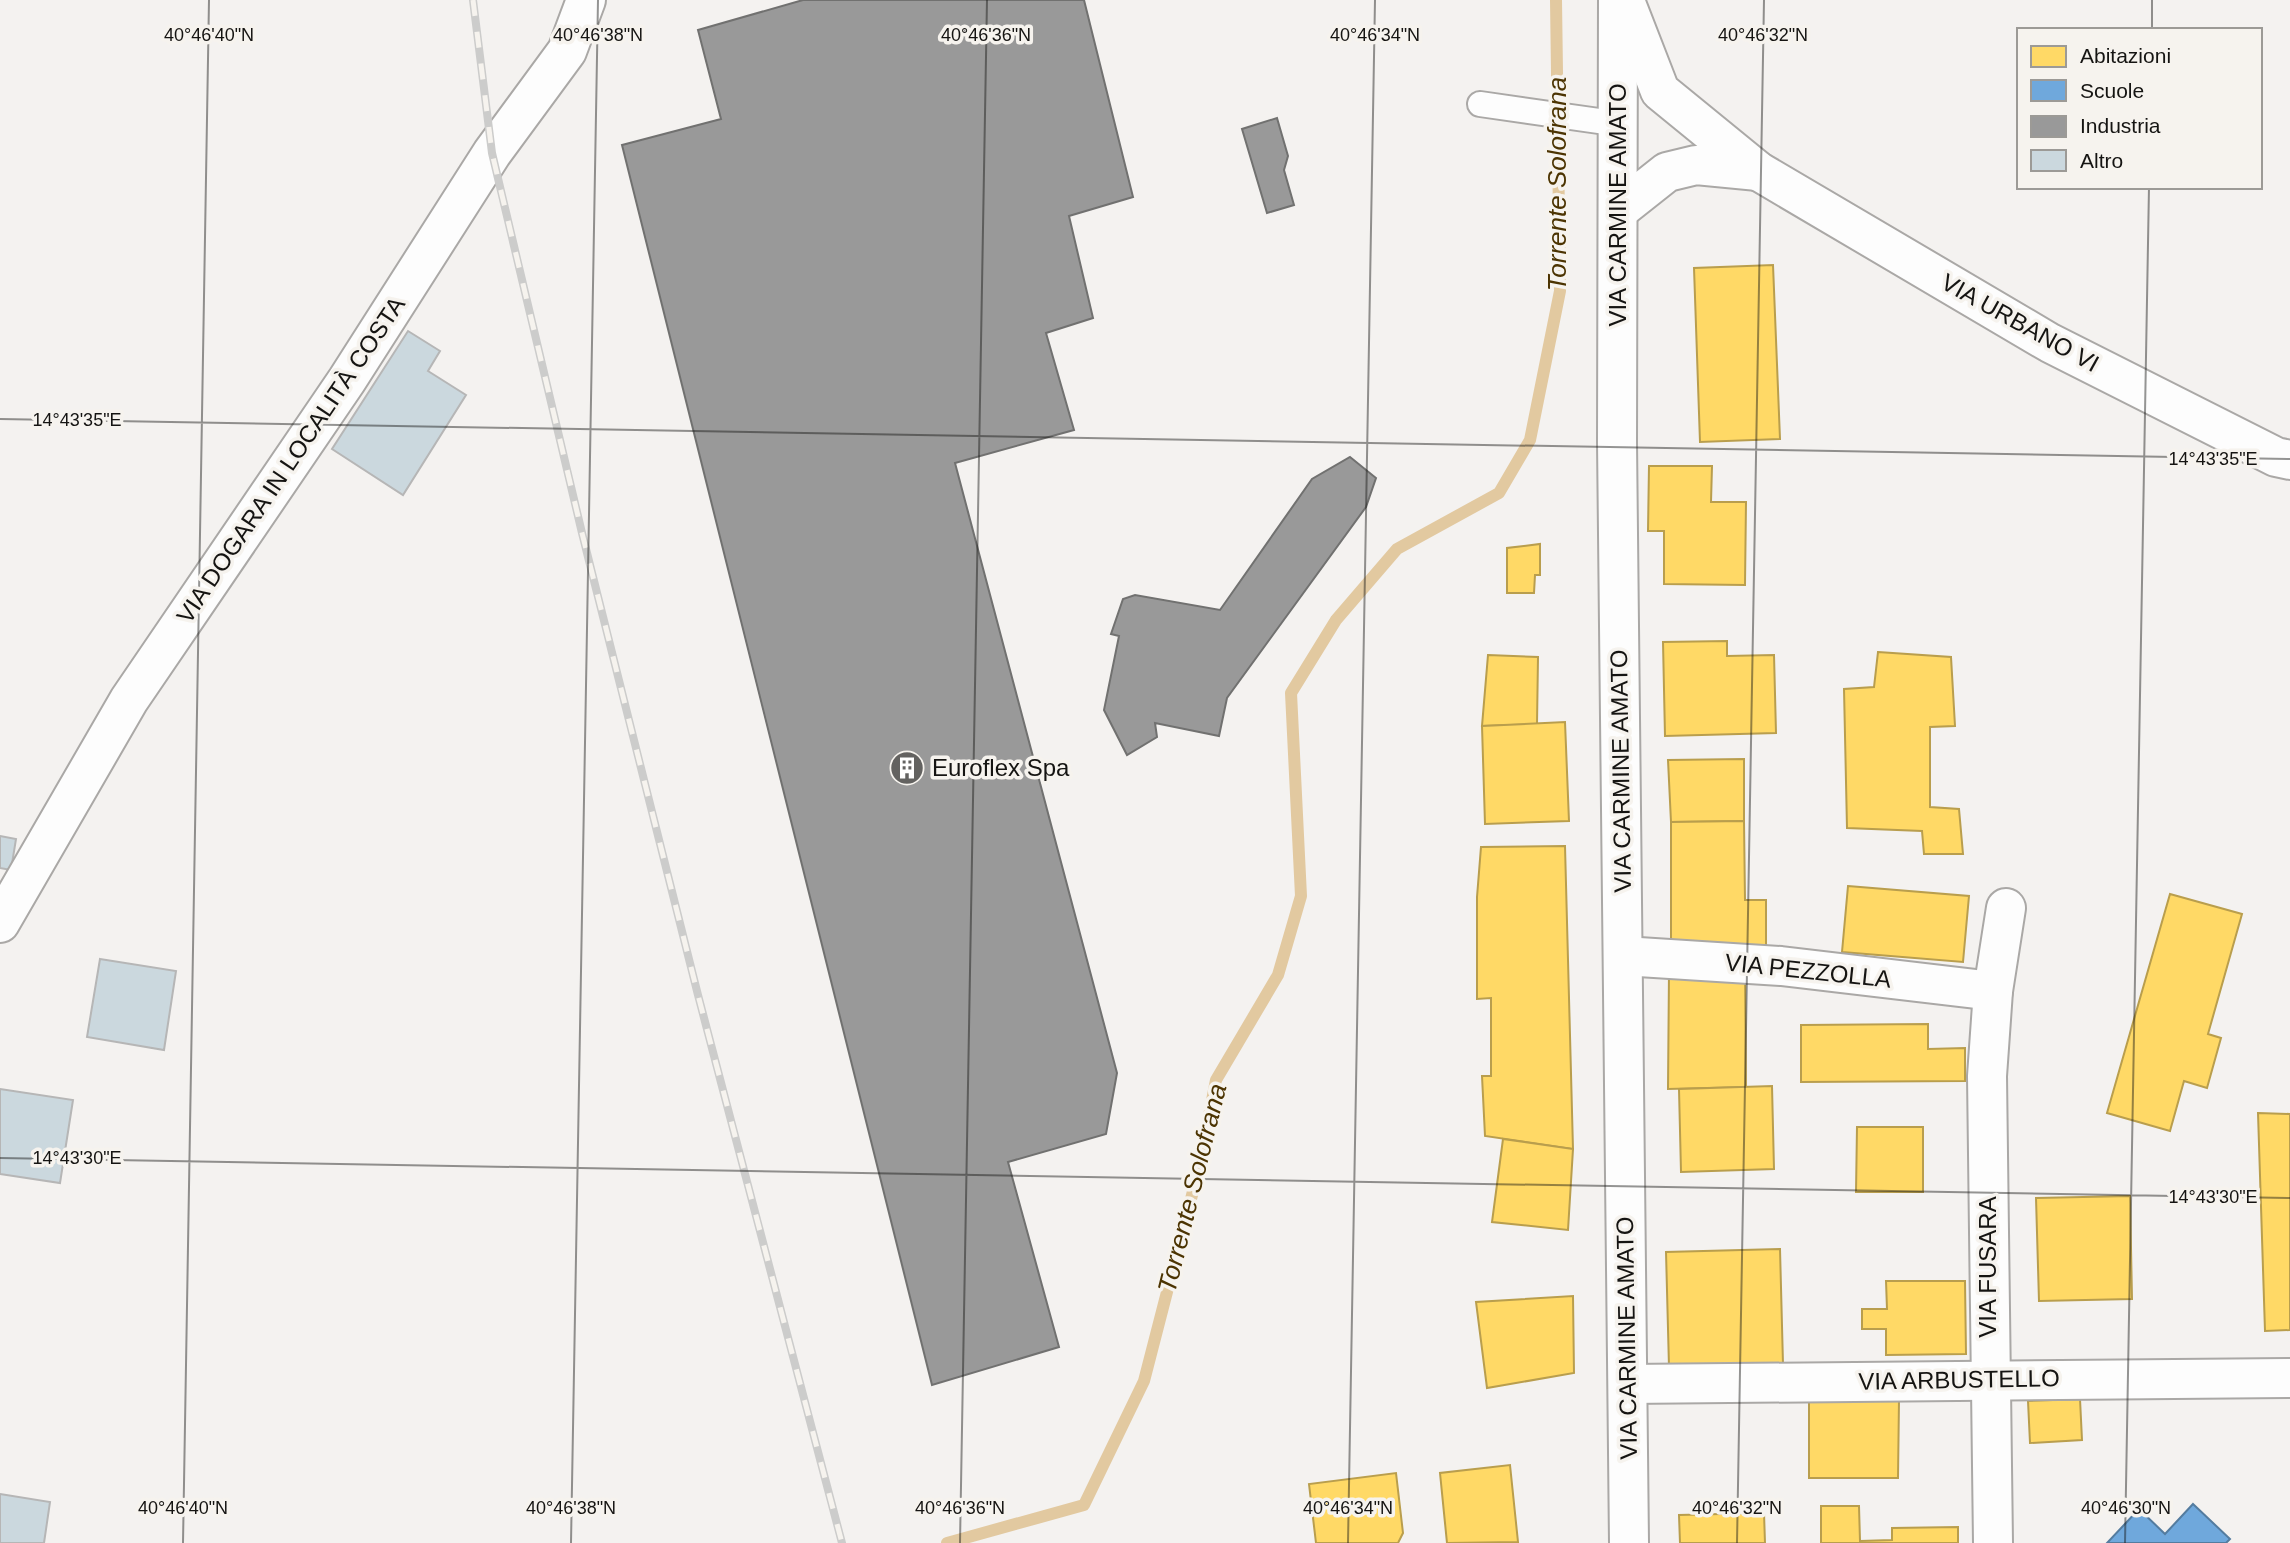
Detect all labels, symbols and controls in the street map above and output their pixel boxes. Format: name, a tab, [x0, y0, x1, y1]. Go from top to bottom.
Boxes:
text: 40°46'40"N	[164, 25, 254, 45]
text: 40°46'38"N	[553, 25, 643, 45]
text: 40°46'36"N	[941, 25, 1031, 45]
text: 40°46'34"N	[1330, 25, 1420, 45]
text: 40°46'32"N	[1718, 25, 1808, 45]
legend	[2017, 28, 2262, 189]
text: Abitazioni	[2080, 44, 2171, 67]
water label: Torrente Solofrana	[1542, 77, 1572, 291]
text: Scuole	[2080, 79, 2144, 102]
street label: VIA CARMINE AMATO	[1604, 83, 1631, 327]
text: Industria	[2080, 114, 2161, 137]
text: Altro	[2080, 149, 2123, 172]
street label: VIA URBANO VI	[1937, 268, 2104, 377]
street label: VIA DOGARA IN LOCALITÀ COSTA	[171, 291, 410, 628]
text: 14°43'35"E	[32, 410, 122, 430]
text: 14°43'35"E	[2168, 449, 2258, 469]
street label: VIA CARMINE AMATO	[1605, 649, 1636, 893]
building icon: Euroflex Spa	[888, 749, 926, 787]
place label: Euroflex Spa	[932, 754, 1070, 781]
street label: VIA PEZZOLLA	[1724, 948, 1892, 993]
water label: Torrente Solofrana	[1152, 1080, 1232, 1296]
text: 14°43'30"E	[32, 1148, 122, 1168]
text: 14°43'30"E	[2168, 1187, 2258, 1207]
street label: VIA FUSARA	[1974, 1196, 2001, 1338]
street label: VIA CARMINE AMATO	[1611, 1216, 1642, 1460]
street label: VIA ARBUSTELLO	[1858, 1364, 2060, 1395]
text: 40°46'40"N	[138, 1498, 228, 1518]
text: 40°46'38"N	[526, 1498, 616, 1518]
text: 40°46'36"N	[915, 1498, 1005, 1518]
text: 40°46'34"N	[1303, 1498, 1393, 1518]
text: 40°46'32"N	[1692, 1498, 1782, 1518]
text: 40°46'30"N	[2081, 1498, 2171, 1518]

